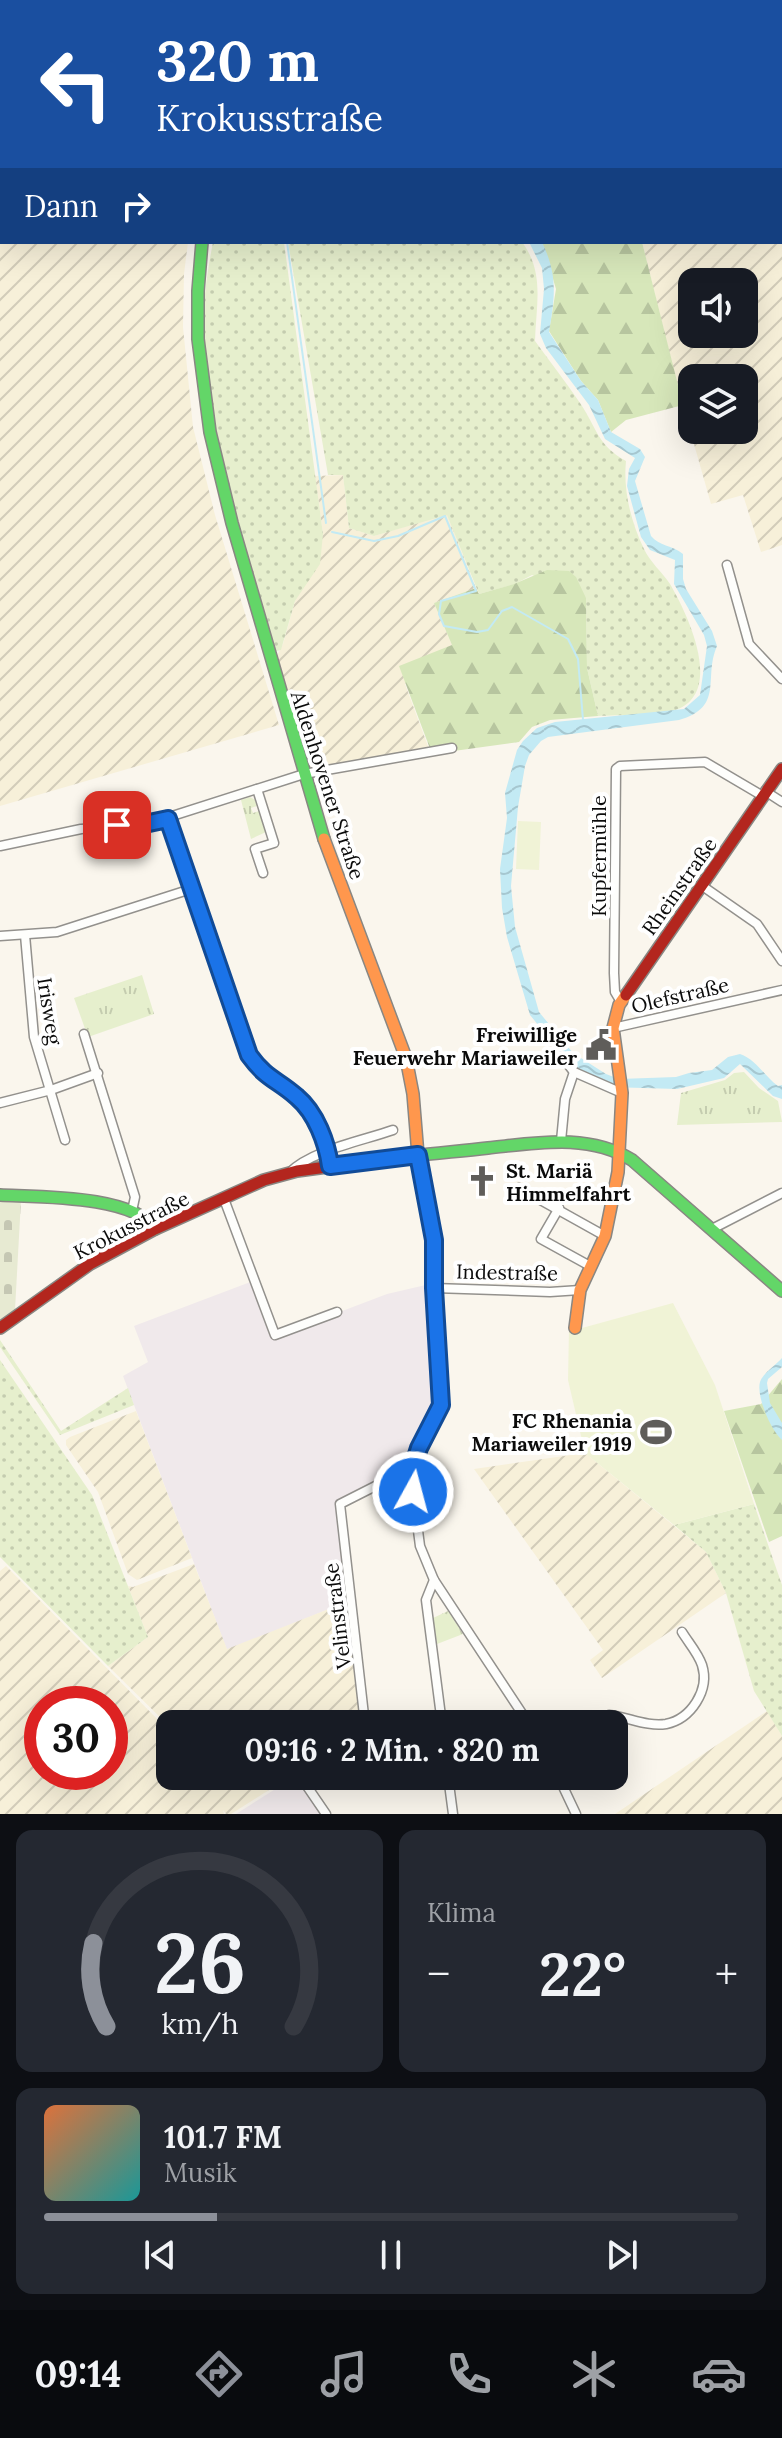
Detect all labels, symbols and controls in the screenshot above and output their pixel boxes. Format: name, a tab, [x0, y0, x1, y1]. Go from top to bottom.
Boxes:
text: 320 m	[156, 25, 319, 96]
icon: left	[24, 32, 128, 136]
text: Krokusstraße	[156, 95, 383, 141]
icon: right	[114, 184, 158, 228]
text: Dann	[24, 187, 98, 225]
map controls	[678, 268, 758, 444]
button: sound	[678, 268, 758, 348]
button: layers	[678, 364, 758, 444]
street label: Aldenhovener Straße	[285, 687, 370, 882]
pin	[83, 791, 151, 859]
street label: Kupfermühle	[586, 795, 611, 917]
icon: arrive	[95, 803, 139, 847]
street label: Rheinstraße	[636, 832, 722, 940]
street label: Olefstraße	[629, 972, 731, 1018]
street label: Irisweg	[32, 976, 68, 1047]
place label: Freiwillige Feuerwehr Mariaweiler	[353, 1022, 577, 1070]
public building icon: Freiwillige Feuerwehr Mariaweiler	[584, 1028, 618, 1062]
place label: St. Mariä Himmelfahrt	[506, 1158, 632, 1206]
church icon: St. Mariä Himmelfahrt	[465, 1164, 499, 1198]
street label: Krokusstraße	[69, 1185, 193, 1265]
street label: Indestraße	[456, 1259, 558, 1285]
place label: FC Rhenania Mariaweiler 1919	[471, 1408, 633, 1456]
sports icon: FC Rhenania Mariaweiler 1919	[639, 1415, 673, 1449]
position arrow	[371, 1450, 455, 1534]
street label: Velinstraße	[318, 1561, 356, 1671]
speed limit sign: 30	[24, 1686, 128, 1790]
text: 09:16 · 2 Min. · 820 m	[245, 1731, 539, 1769]
text: Klima	[427, 1896, 496, 1929]
text: 26	[153, 1909, 246, 2016]
text: 22°	[539, 1936, 626, 2012]
text: −	[427, 1946, 450, 2002]
text: +	[715, 1946, 738, 2002]
text: km/h	[161, 2005, 238, 2042]
text: 101.7 FM	[164, 2118, 282, 2156]
text: Musik	[164, 2156, 237, 2189]
icon: previous	[138, 2233, 182, 2277]
icon: pause	[369, 2233, 413, 2277]
icon: next	[600, 2233, 644, 2277]
icon: directions	[191, 2346, 247, 2402]
icon: music	[316, 2346, 372, 2402]
icon: phone	[441, 2346, 497, 2402]
icon: climate	[566, 2346, 622, 2402]
icon: car	[691, 2346, 747, 2402]
text: 09:14	[35, 2351, 122, 2397]

